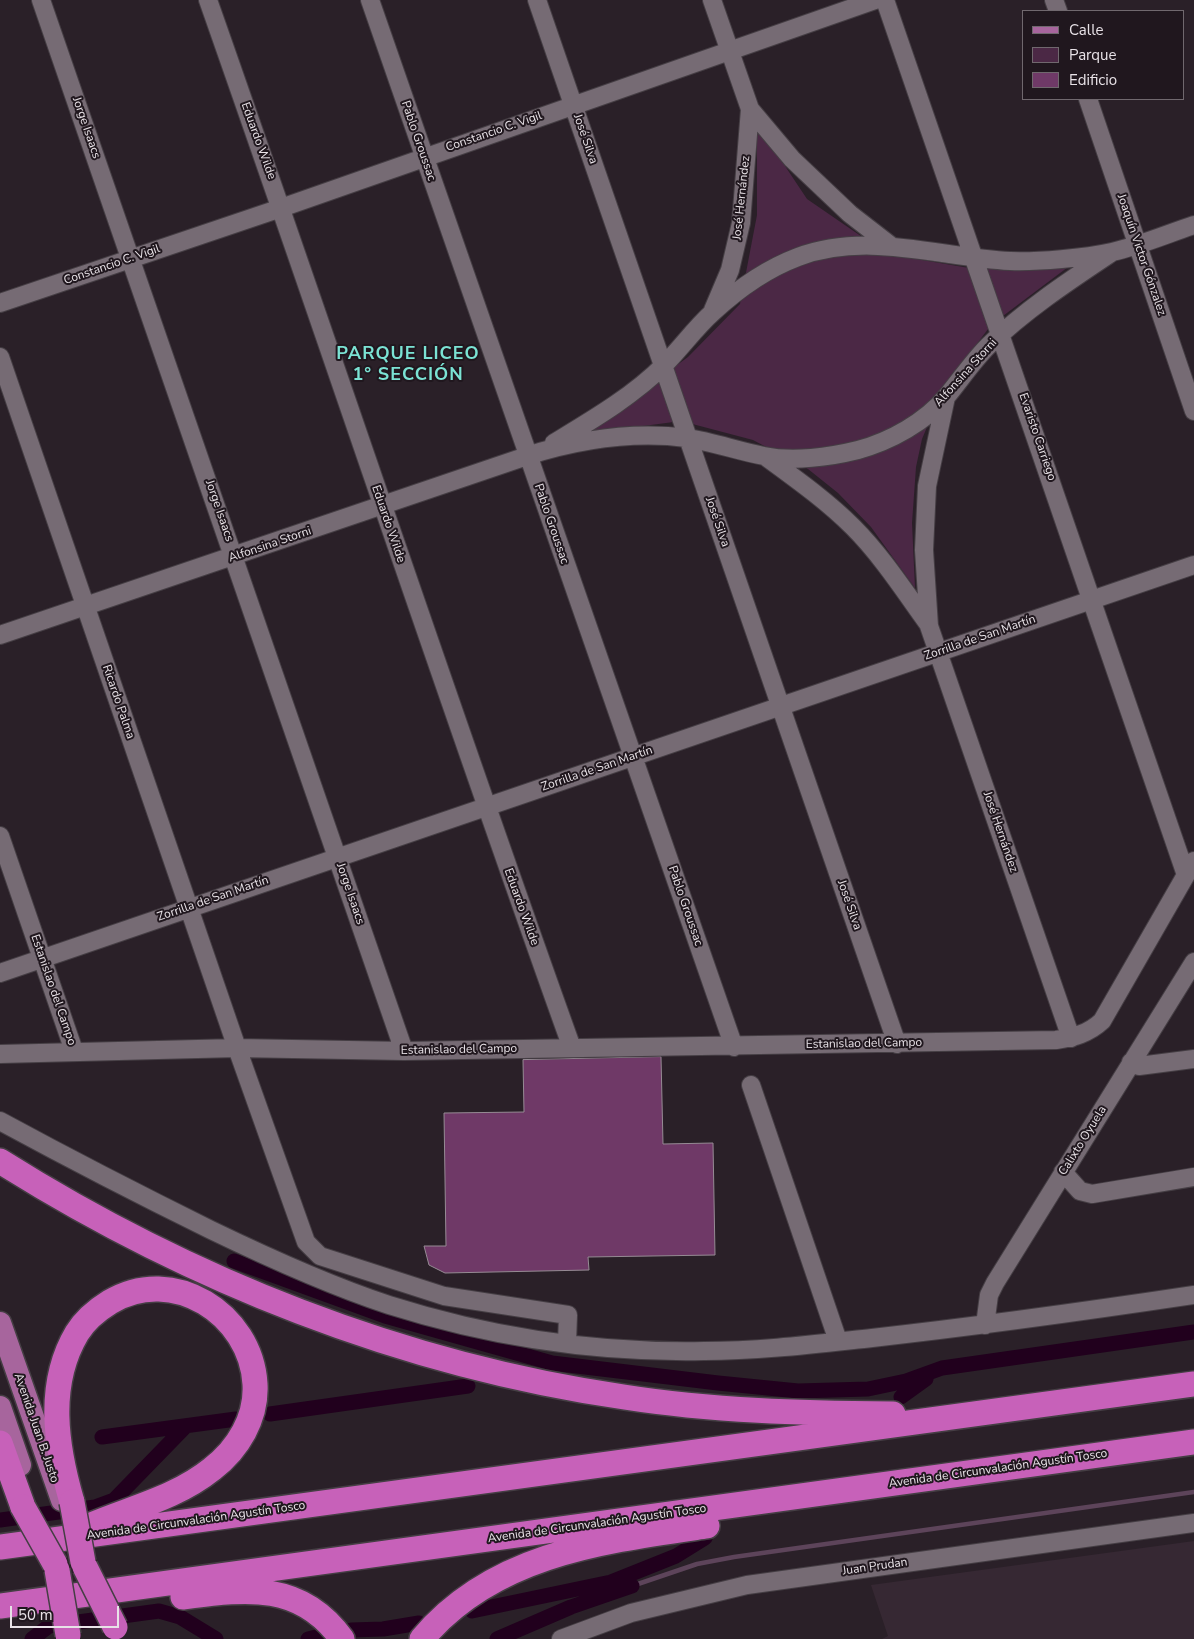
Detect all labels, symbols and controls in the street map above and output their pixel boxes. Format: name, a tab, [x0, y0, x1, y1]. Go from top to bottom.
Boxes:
legend	[1022, 10, 1184, 100]
text: Calle	[1069, 20, 1104, 40]
text: Parque	[1069, 45, 1117, 65]
text: Edificio	[1069, 70, 1117, 90]
street label: Jorge Isaacs	[69, 95, 103, 161]
street label: Pablo Groussac	[398, 99, 438, 183]
street label: Eduardo Wilde	[237, 101, 279, 181]
street label: Constancio C. Vigil	[444, 109, 544, 155]
street label: José Silva	[570, 112, 600, 166]
street label: José Hernández	[730, 155, 754, 241]
street label: Joaquín Victor Gónzalez	[1113, 192, 1169, 318]
street label: Constancio C. Vigil	[62, 242, 162, 288]
street label: Alfonsina Storni	[932, 336, 1000, 410]
district label: PARQUE LICEO 1° SECCIÓN	[335, 344, 481, 386]
street label: Evaristo Carriego	[1015, 391, 1059, 483]
street label: Jorge Isaacs	[202, 478, 236, 544]
street label: Pablo Groussac	[531, 482, 571, 566]
street label: Eduardo Wilde	[368, 483, 408, 565]
street label: José Silva	[702, 495, 732, 549]
street label: Alfonsina Storni	[227, 524, 313, 566]
street label: Zorrilla de San Martín	[923, 612, 1037, 664]
street label: Ricardo Palma	[99, 663, 137, 741]
street label: Zorrilla de San Martín	[540, 743, 654, 795]
street label: José Hernández	[979, 790, 1021, 874]
street label: Jorge Isaacs	[333, 861, 367, 927]
street label: Pablo Groussac	[665, 864, 705, 948]
street label: Eduardo Wilde	[500, 867, 542, 947]
street label: Zorrilla de San Martín	[156, 873, 270, 925]
street label: José Silva	[834, 878, 864, 932]
street label: Estanislao del Campo	[27, 933, 79, 1047]
street label: Estanislao del Campo	[806, 1036, 922, 1052]
street label: Estanislao del Campo	[401, 1042, 517, 1058]
street label: Calixto Oyuela	[1056, 1104, 1110, 1178]
street label: Avenida Juan B. Justo	[11, 1371, 61, 1485]
street label: Avenida de Circunvalación Agustín Tosco	[888, 1447, 1108, 1491]
street label: Avenida de Circunvalación Agustín Tosco	[86, 1499, 306, 1543]
street label: Avenida de Circunvalación Agustín Tosco	[487, 1502, 707, 1546]
street label: Juan Prudan	[842, 1555, 908, 1579]
scale bar	[12, 1596, 121, 1628]
text: 50 m	[18, 1605, 53, 1625]

